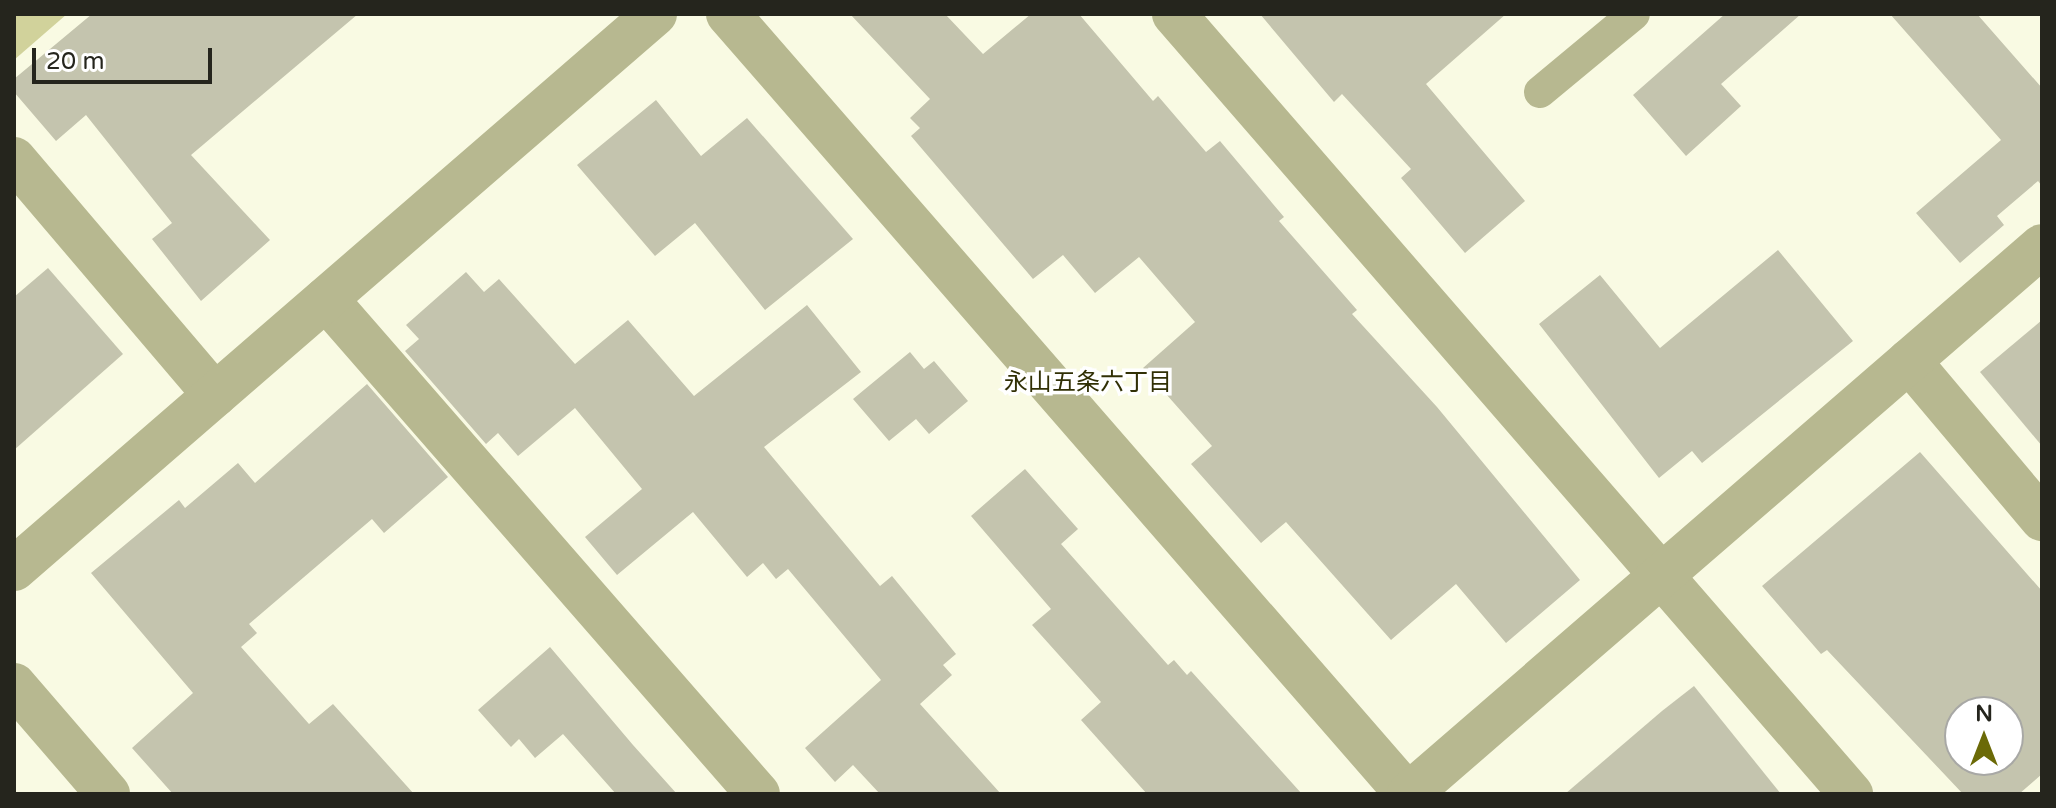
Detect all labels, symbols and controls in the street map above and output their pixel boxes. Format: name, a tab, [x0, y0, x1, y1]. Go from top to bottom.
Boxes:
scale bar	[36, 32, 216, 82]
text: 20 m	[46, 47, 104, 76]
district label: 永山五条六丁目	[1004, 369, 1172, 397]
north arrow	[1944, 696, 2024, 776]
text: N	[1975, 701, 1993, 727]

